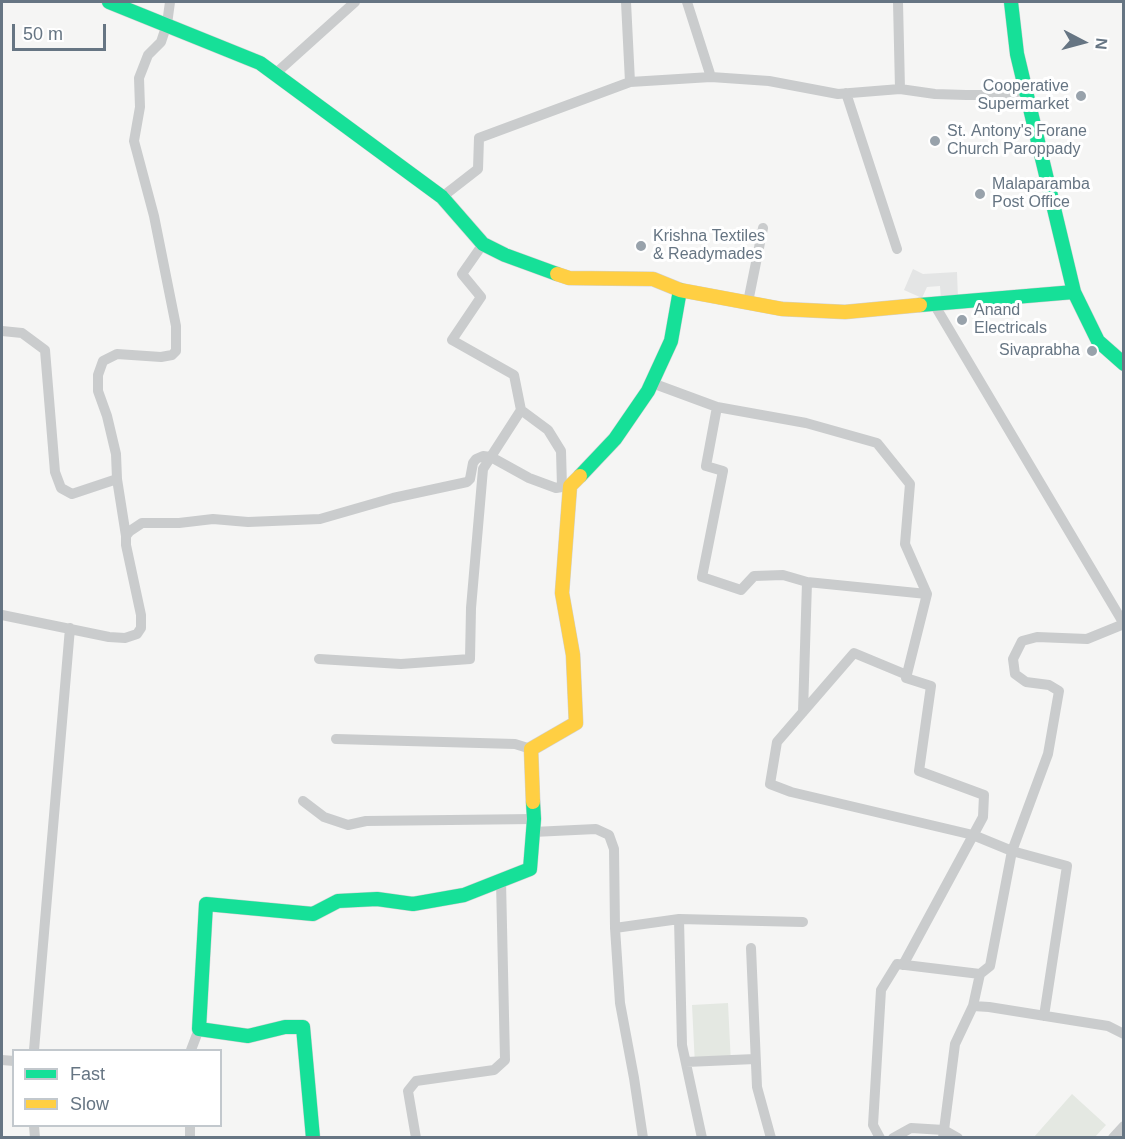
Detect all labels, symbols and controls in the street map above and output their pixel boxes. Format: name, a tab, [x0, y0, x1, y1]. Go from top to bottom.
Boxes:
scale bar	[15, 12, 110, 50]
north arrow	[1053, 12, 1113, 72]
text: 50 m	[23, 24, 63, 44]
text: N	[1092, 37, 1110, 51]
place label: Cooperative Supermarket	[977, 77, 1069, 115]
marker: Cooperative Supermarket	[1074, 89, 1088, 103]
place label: St. Antony's Forane Church Paroppady	[947, 122, 1087, 160]
marker: St. Antony's Forane Church Paroppady	[928, 134, 942, 148]
place label: Malaparamba Post Office	[992, 175, 1090, 213]
marker: Malaparamba Post Office	[973, 187, 987, 201]
place label: Krishna Textiles & Readymades	[653, 227, 765, 265]
marker: Krishna Textiles & Readymades	[634, 239, 648, 253]
place label: Anand Electricals	[974, 301, 1047, 339]
marker: Anand Electricals	[955, 313, 969, 327]
place label: Sivaprabha	[999, 341, 1080, 361]
marker: Sivaprabha	[1085, 344, 1099, 358]
legend	[12, 1049, 222, 1127]
text: Fast	[70, 1064, 105, 1084]
text: Slow	[70, 1094, 109, 1114]

